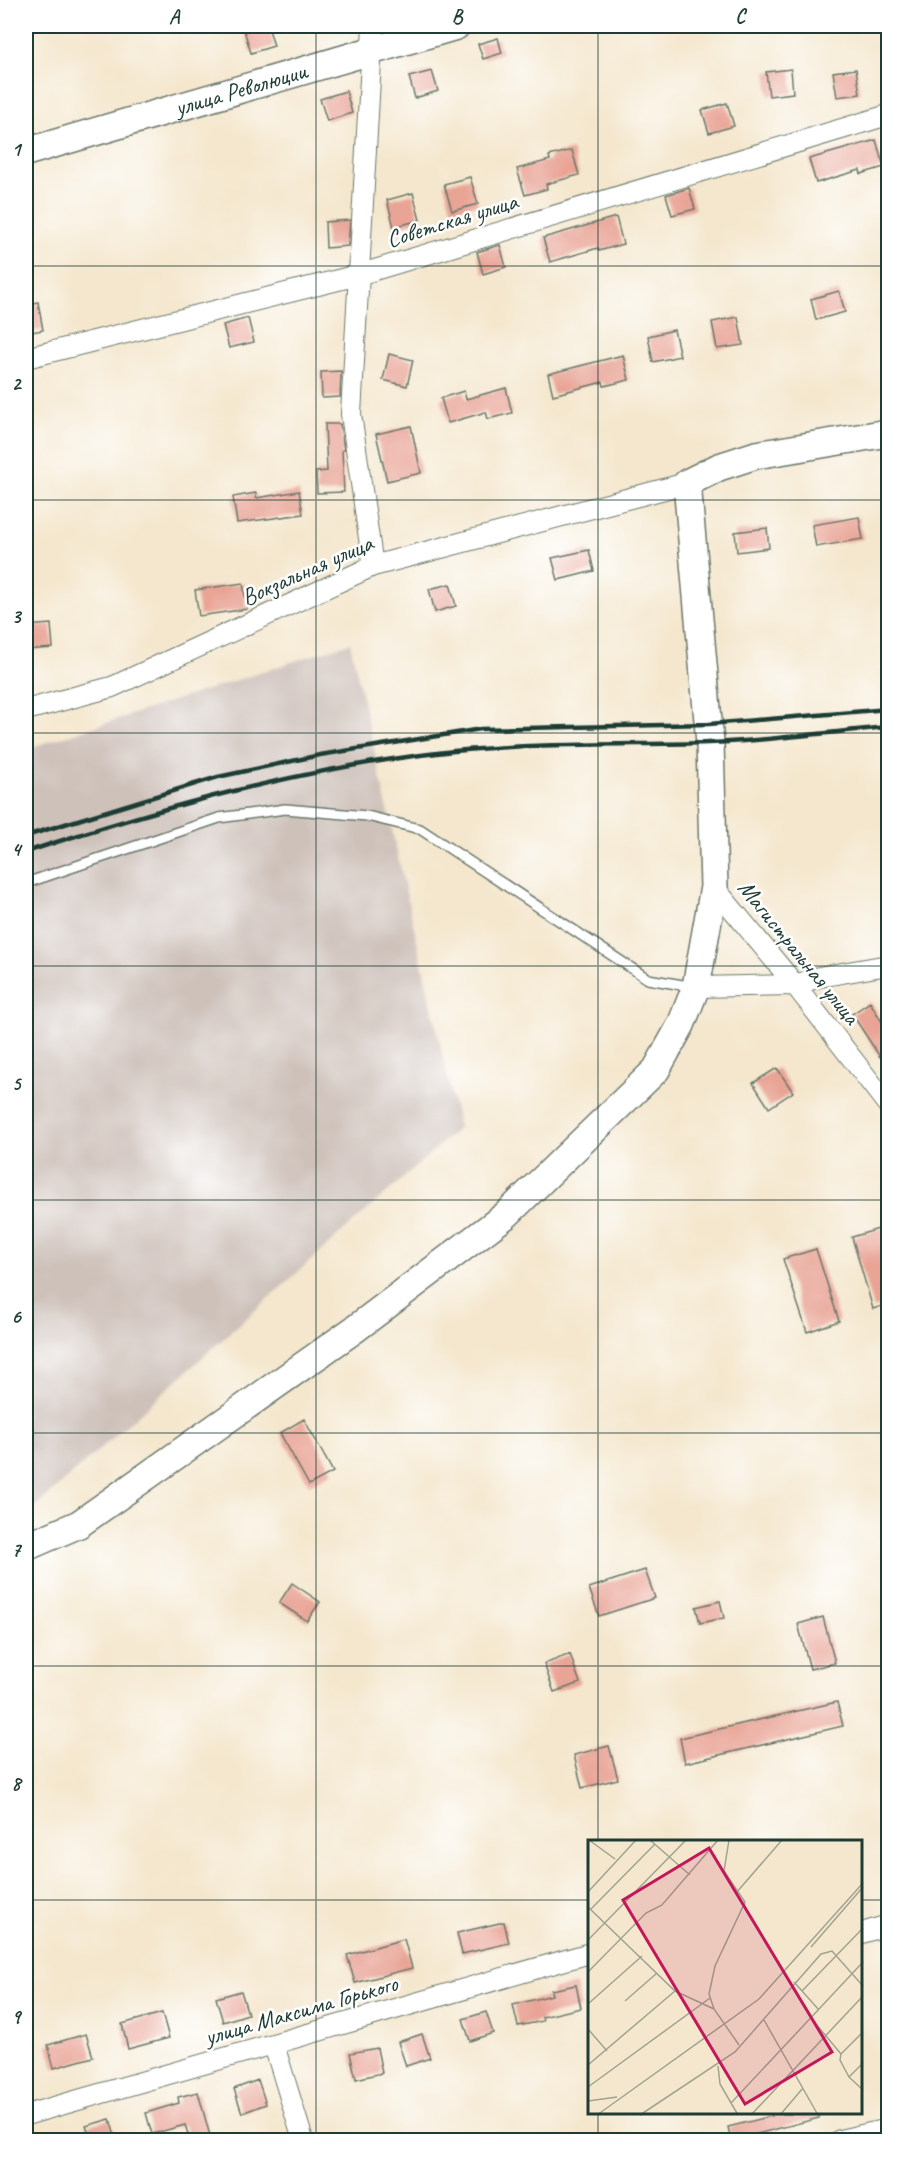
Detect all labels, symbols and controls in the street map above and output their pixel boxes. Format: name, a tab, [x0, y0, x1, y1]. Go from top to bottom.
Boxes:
text: A	[169, 4, 181, 29]
text: B	[452, 4, 464, 29]
text: C	[735, 4, 747, 29]
street label: улица Революции	[169, 55, 312, 123]
text: 1	[12, 137, 23, 162]
street label: Советская улица	[383, 185, 523, 254]
text: 2	[12, 371, 23, 396]
street label: Вокзальная улица	[237, 527, 379, 612]
text: 3	[12, 604, 23, 629]
text: 4	[12, 837, 24, 862]
street label: Магистральная улица	[731, 874, 867, 1031]
text: 5	[12, 1071, 23, 1096]
text: 6	[11, 1304, 22, 1329]
text: 7	[12, 1537, 23, 1562]
text: 8	[12, 1771, 24, 1796]
inset map	[588, 1840, 863, 2115]
street label: улица Максима Горького	[199, 1968, 402, 2052]
text: 9	[12, 2004, 23, 2029]

